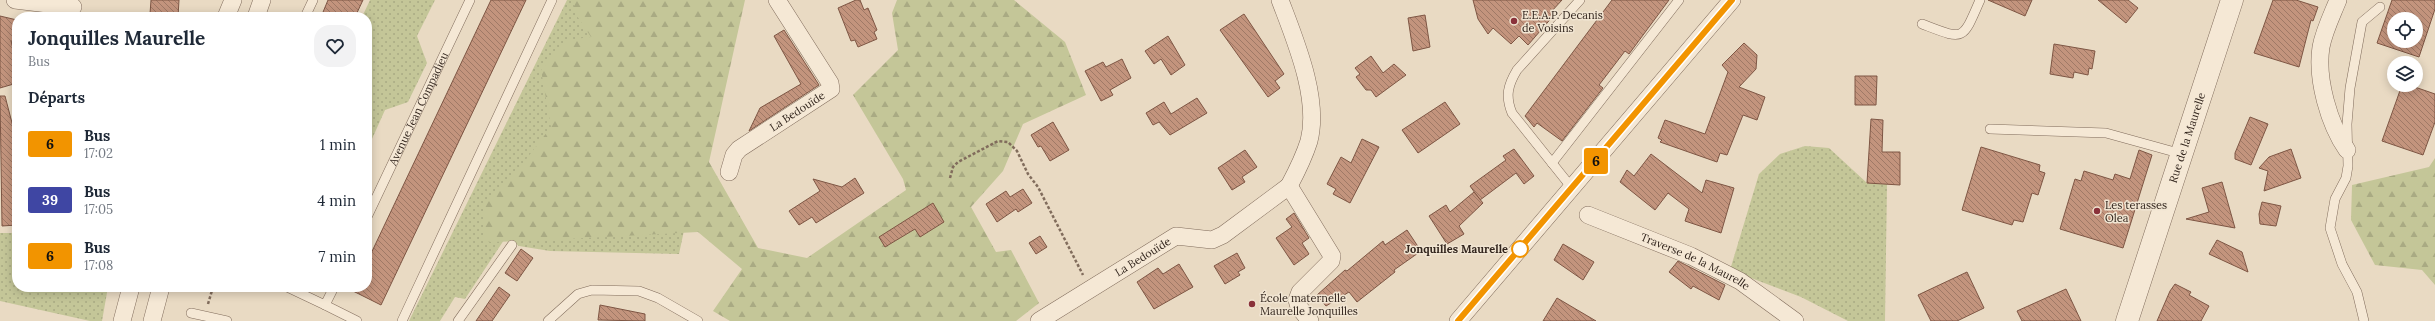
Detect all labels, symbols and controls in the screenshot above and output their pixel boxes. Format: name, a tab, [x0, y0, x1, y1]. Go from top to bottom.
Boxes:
place label: E.E.A.P. Decanis de Voisins	[1522, 8, 1603, 35]
map controls	[2387, 12, 2423, 92]
button: locate	[2387, 12, 2423, 48]
marker: E.E.A.P. Decanis de Voisins	[1509, 16, 1519, 26]
button: heart	[314, 25, 356, 67]
text: Jonquilles Maurelle	[28, 26, 205, 50]
street label: Avenue Jean Compadieu	[385, 49, 452, 168]
text: Bus	[28, 53, 50, 70]
button: layers	[2387, 56, 2423, 92]
text: Départs	[28, 88, 85, 107]
street label: La Bedouïde	[767, 88, 828, 134]
street label: Rue de la Maurelle	[2166, 91, 2208, 185]
text: Bus	[84, 126, 110, 145]
text: 6	[46, 135, 54, 153]
text: 1 min	[320, 135, 356, 154]
text: 17:02	[84, 145, 113, 162]
line badge: 6	[1583, 148, 1609, 174]
text: 6	[1592, 152, 1600, 170]
text: Bus	[84, 182, 110, 201]
text: 39	[42, 191, 58, 209]
text: 4 min	[317, 191, 356, 210]
place label: Les terasses Olea	[2105, 198, 2167, 225]
text: 17:05	[84, 201, 113, 218]
marker: Les terasses Olea	[2092, 206, 2102, 216]
street label: Traverse de la Maurelle	[1639, 230, 1753, 293]
street label: La Bedouïde	[1112, 234, 1173, 279]
text: Bus	[84, 238, 110, 257]
marker: Jonquilles Maurelle	[1511, 240, 1529, 258]
place label: Jonquilles Maurelle	[1405, 242, 1508, 256]
text: 6	[46, 247, 54, 265]
text: 7 min	[318, 247, 356, 266]
text: 17:08	[84, 257, 113, 274]
place label: École maternelle Maurelle Jonquilles	[1260, 291, 1358, 318]
marker: École maternelle Maurelle Jonquilles	[1247, 299, 1257, 309]

